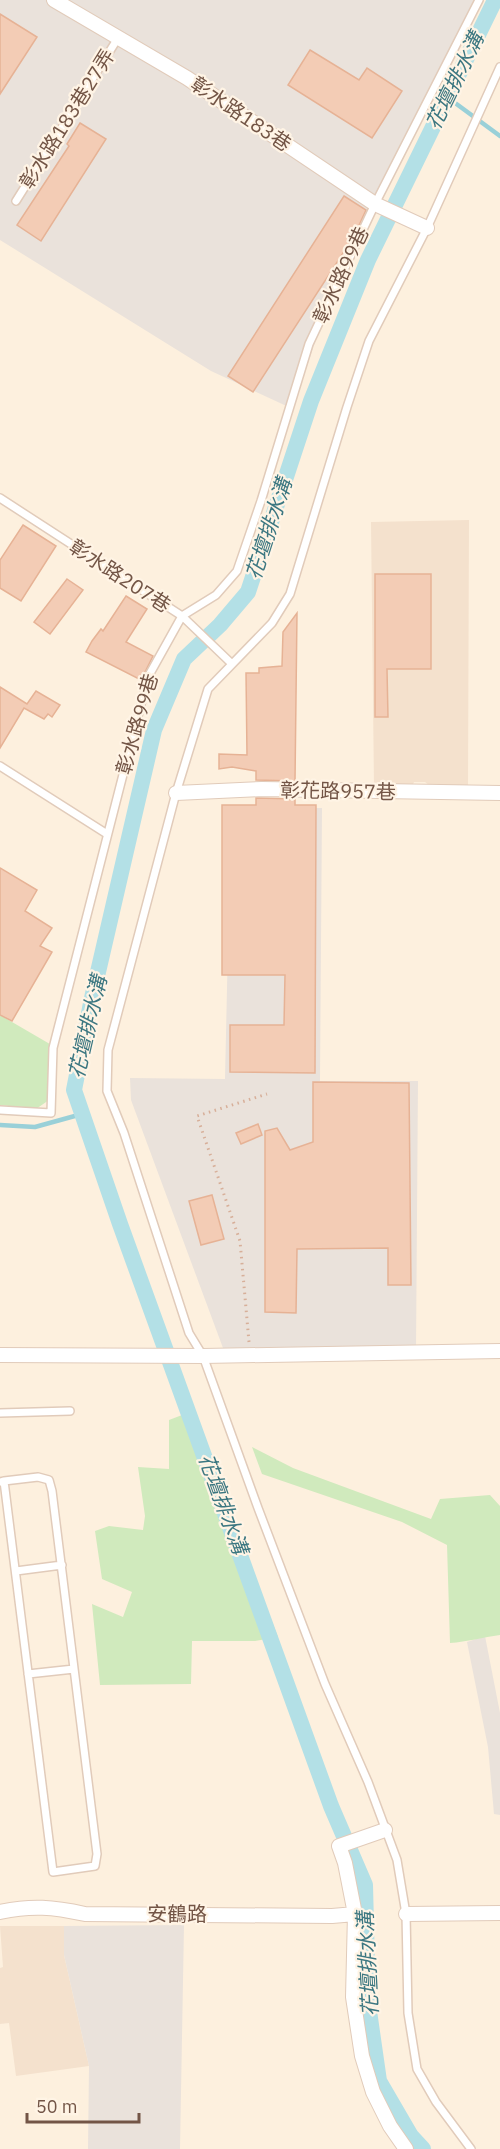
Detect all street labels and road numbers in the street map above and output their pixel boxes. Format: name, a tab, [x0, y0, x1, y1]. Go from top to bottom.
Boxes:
street label: 彰水路183巷27弄	[13, 44, 120, 194]
street label: 彰水路183巷	[186, 70, 297, 157]
street label: 彰水路99巷	[306, 222, 375, 328]
street label: 彰水路207巷	[64, 533, 176, 618]
street label: 彰水路99巷	[109, 670, 164, 778]
street label: 彰花路957巷	[280, 776, 396, 805]
street label: 安鶴路	[147, 1900, 207, 1927]

